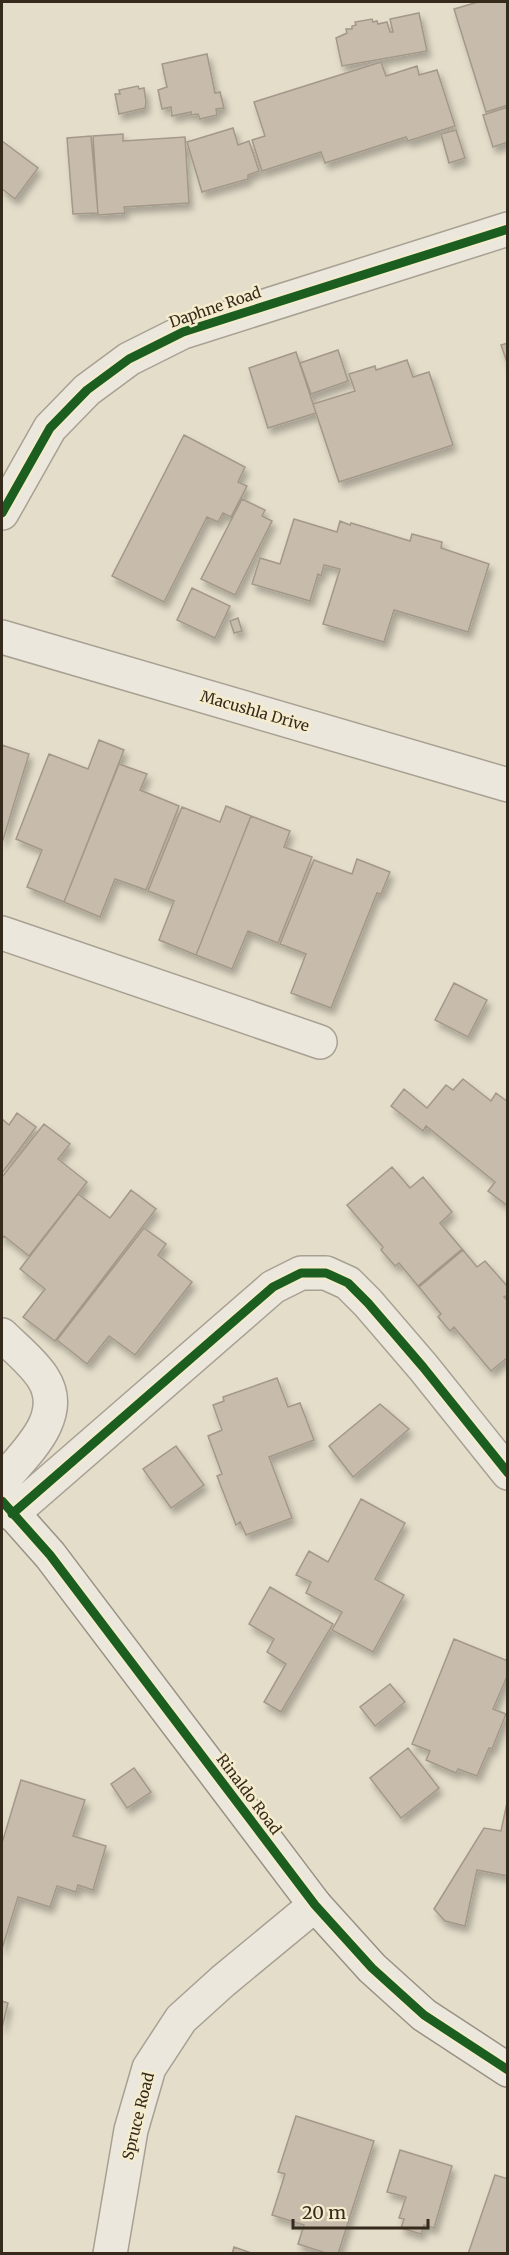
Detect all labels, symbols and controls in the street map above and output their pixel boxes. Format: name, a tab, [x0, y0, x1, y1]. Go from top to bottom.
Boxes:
street label: Daphne Road	[167, 282, 263, 332]
street label: Macushla Drive	[199, 686, 312, 736]
street label: Rinaldo Road	[213, 1750, 285, 1838]
street label: Spruce Road	[118, 2070, 158, 2162]
scale bar	[293, 2192, 428, 2230]
text: 20 m	[302, 2201, 346, 2224]

